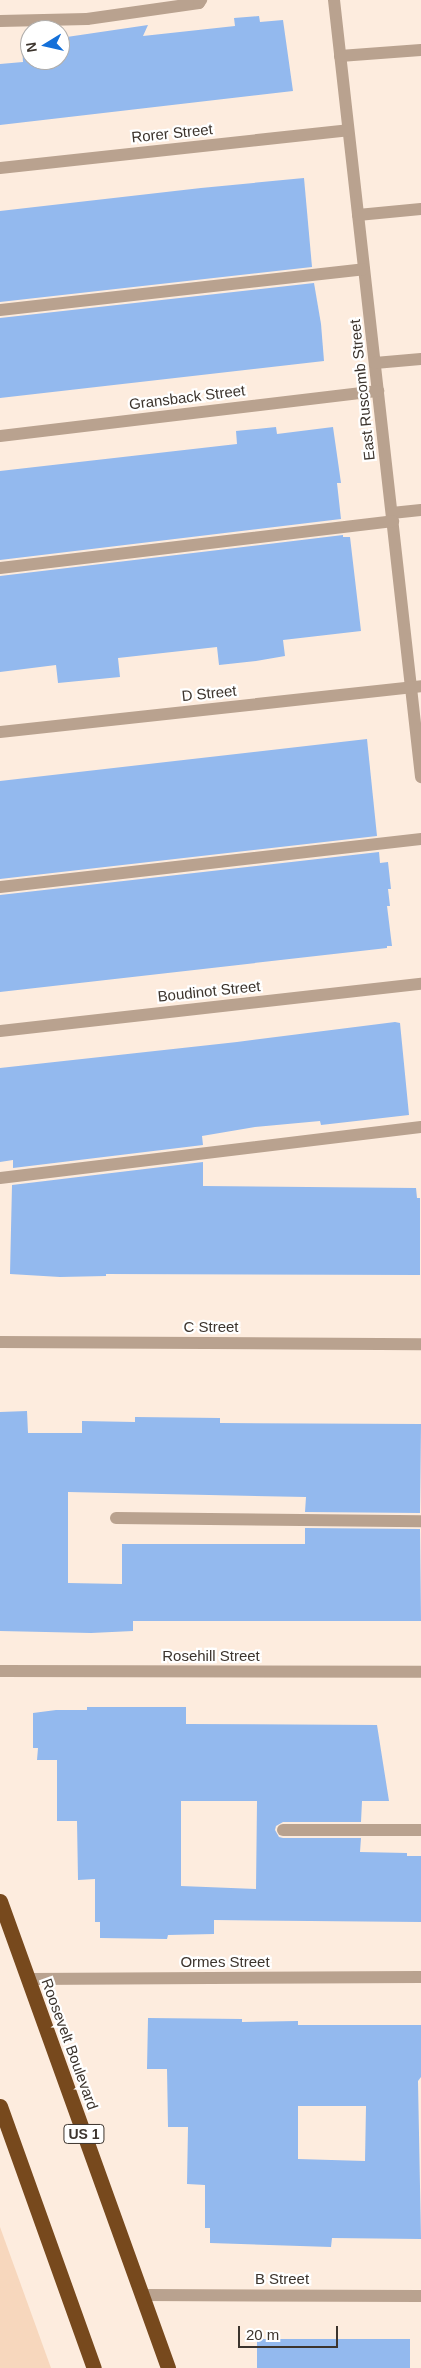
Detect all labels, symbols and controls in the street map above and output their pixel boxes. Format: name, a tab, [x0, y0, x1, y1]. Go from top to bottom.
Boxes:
north arrow	[20, 20, 70, 70]
text: N	[22, 41, 40, 53]
street label: Rorer Street	[130, 120, 214, 146]
street label: East Ruscomb Street	[346, 319, 378, 461]
street label: Gransback Street	[128, 381, 246, 413]
street label: D Street	[181, 681, 237, 705]
street label: Boudinot Street	[157, 977, 261, 1005]
street label: C Street	[183, 1318, 239, 1336]
street label: Rosehill Street	[162, 1647, 260, 1665]
street label: Ormes Street	[180, 1953, 270, 1971]
street label: Roosevelt Boulevard	[38, 1976, 102, 2112]
road number: US 1	[63, 2122, 105, 2146]
street label: B Street	[255, 2270, 309, 2288]
scale bar	[241, 2316, 341, 2348]
text: 20 m	[246, 2326, 279, 2343]

